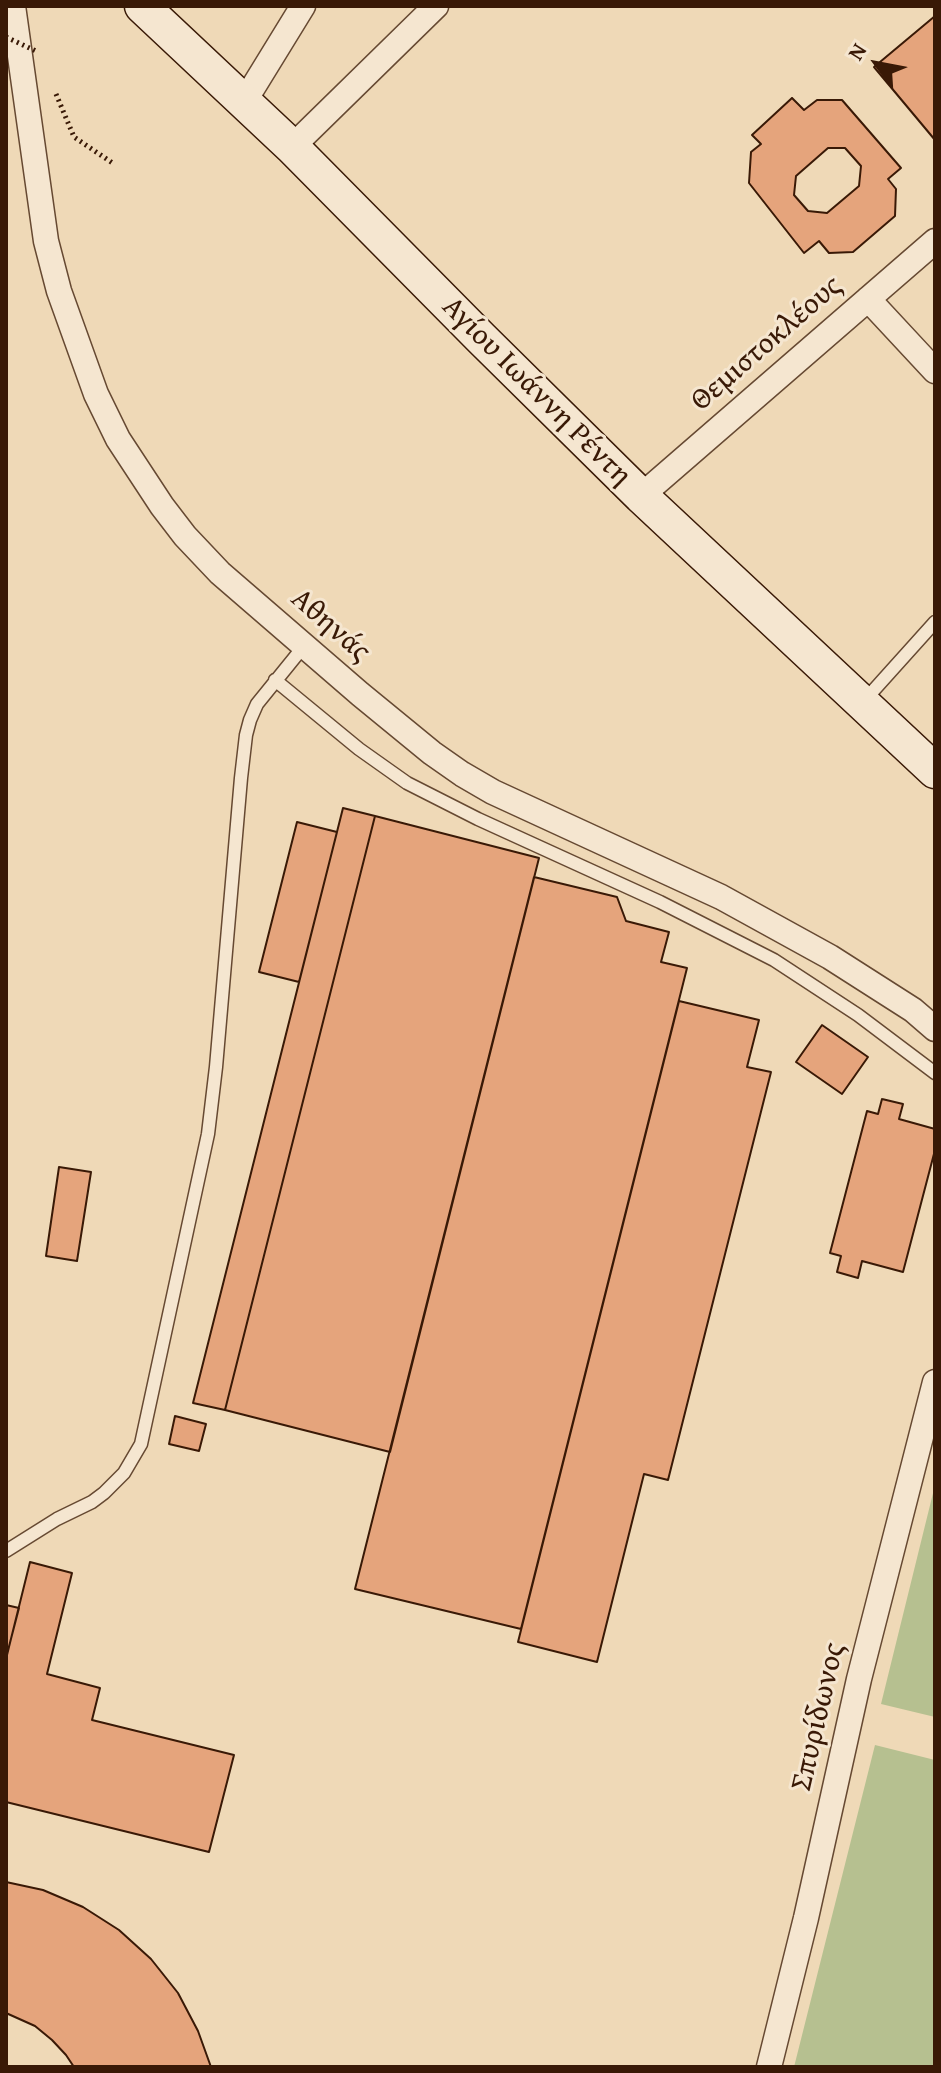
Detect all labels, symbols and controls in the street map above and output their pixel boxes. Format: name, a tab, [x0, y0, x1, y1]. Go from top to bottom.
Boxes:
north arrow	[837, 24, 917, 104]
text: N	[839, 37, 874, 66]
street label: Θεμιστοκλέους	[684, 269, 850, 419]
street label: Αγίου Ιωάννη Ρέντη	[434, 290, 638, 494]
street label: Αθηνάς	[283, 582, 377, 670]
street label: Σπυρίδωνος	[784, 1639, 854, 1795]

